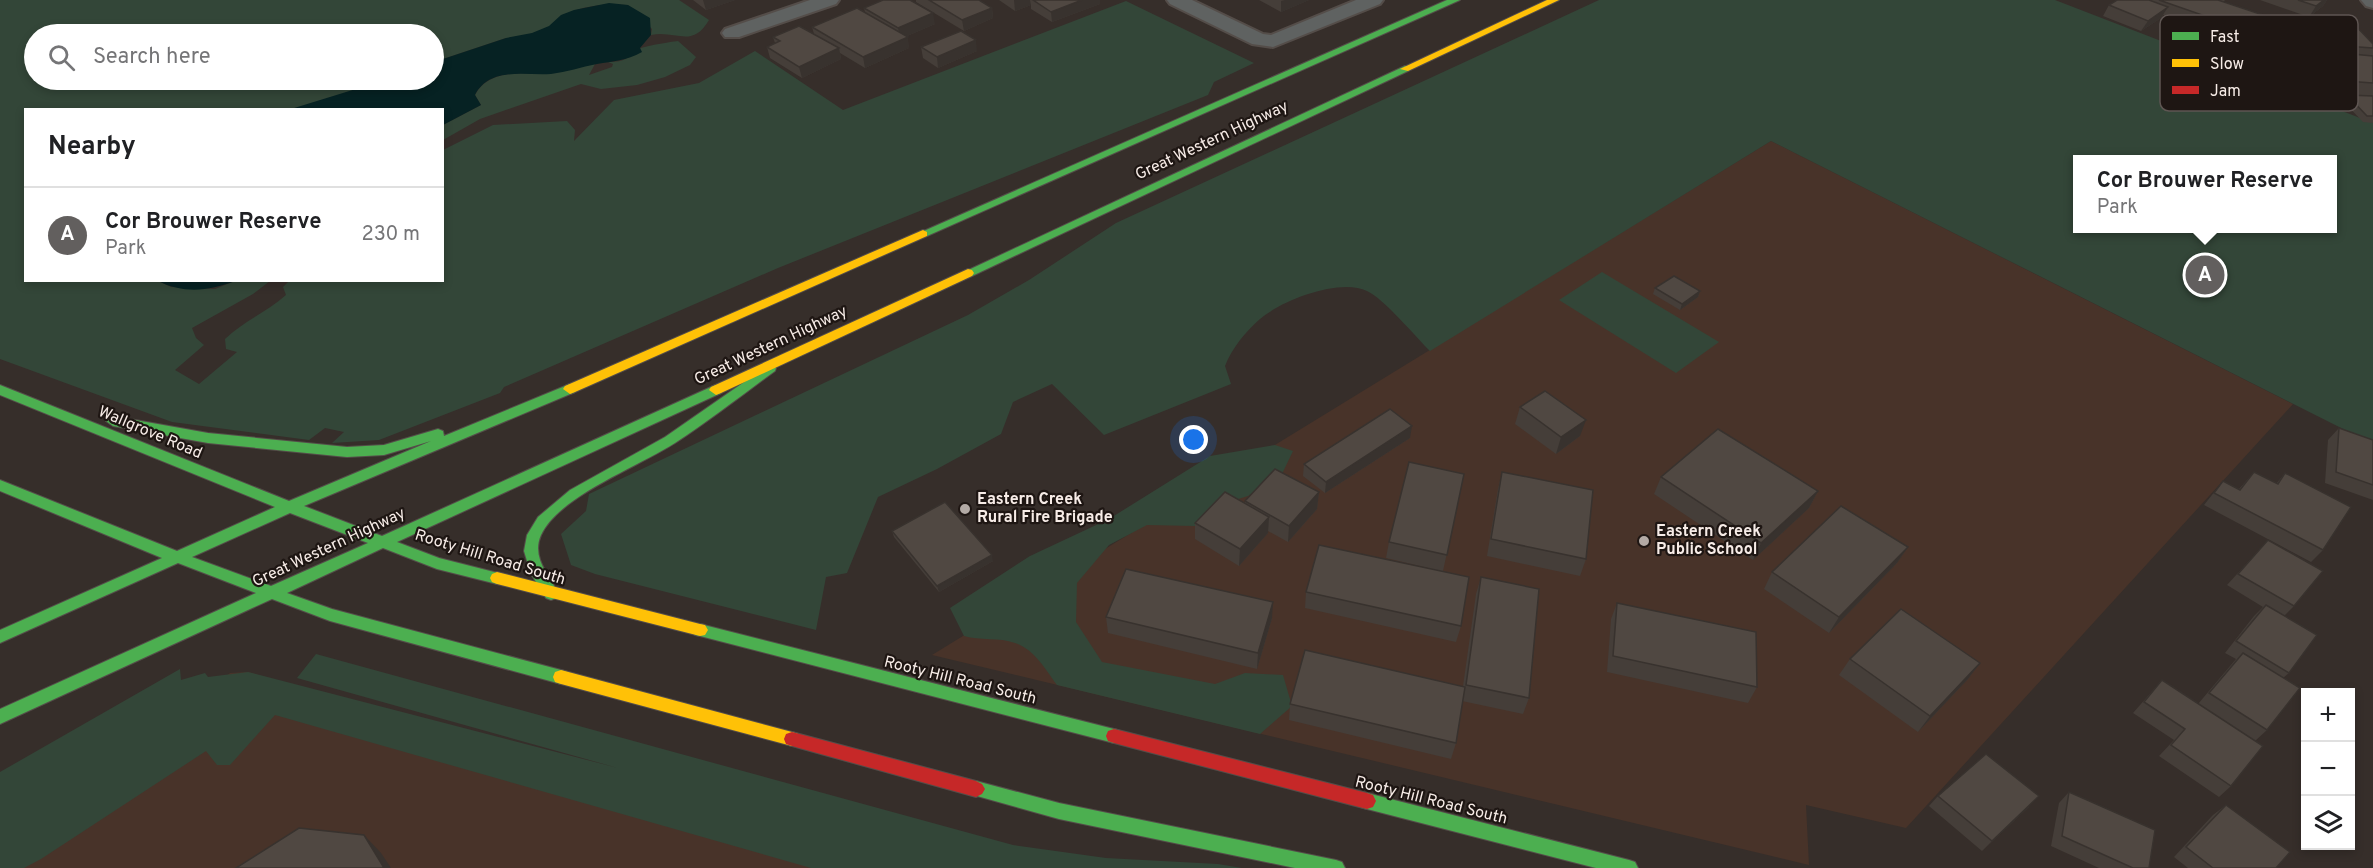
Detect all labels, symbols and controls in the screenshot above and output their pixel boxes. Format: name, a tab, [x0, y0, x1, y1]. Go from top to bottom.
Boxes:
legend	[2160, 15, 2358, 111]
search box	[24, 24, 444, 90]
text: Fast	[2210, 28, 2240, 48]
icon: search	[45, 41, 78, 74]
text: Search here	[93, 44, 211, 71]
text: Slow	[2210, 55, 2244, 75]
text: Jam	[2210, 82, 2241, 102]
street label: Great Western Highway	[1132, 97, 1292, 185]
text: Nearby	[48, 131, 136, 164]
popup	[2073, 155, 2337, 233]
text: Cor Brouwer Reserve	[2097, 168, 2313, 195]
text: Park	[2097, 195, 2138, 221]
text: Cor Brouwer Reserve	[105, 209, 322, 236]
text: A	[60, 222, 75, 248]
text: 230 m	[361, 222, 420, 248]
text: Park	[105, 236, 146, 262]
pin: A	[2186, 252, 2224, 298]
street label: Great Western Highway	[691, 302, 851, 390]
street label: Wallgrove Road	[95, 402, 205, 464]
your location	[1179, 425, 1208, 454]
place label: Eastern Creek Rural Fire Brigade	[977, 490, 1113, 528]
marker: Eastern Creek Rural Fire Brigade	[958, 502, 972, 516]
street label: Great Western Highway	[249, 504, 409, 592]
place label: Eastern Creek Public School	[1656, 522, 1761, 560]
street label: Rooty Hill Road South	[412, 526, 568, 590]
marker: Eastern Creek Public School	[1637, 534, 1651, 548]
street label: Rooty Hill Road South	[882, 652, 1038, 710]
map controls	[2301, 688, 2355, 850]
button: +	[2301, 688, 2355, 742]
button: −	[2301, 742, 2355, 796]
street label: Rooty Hill Road South	[1353, 772, 1509, 830]
button: layers	[2301, 796, 2355, 850]

